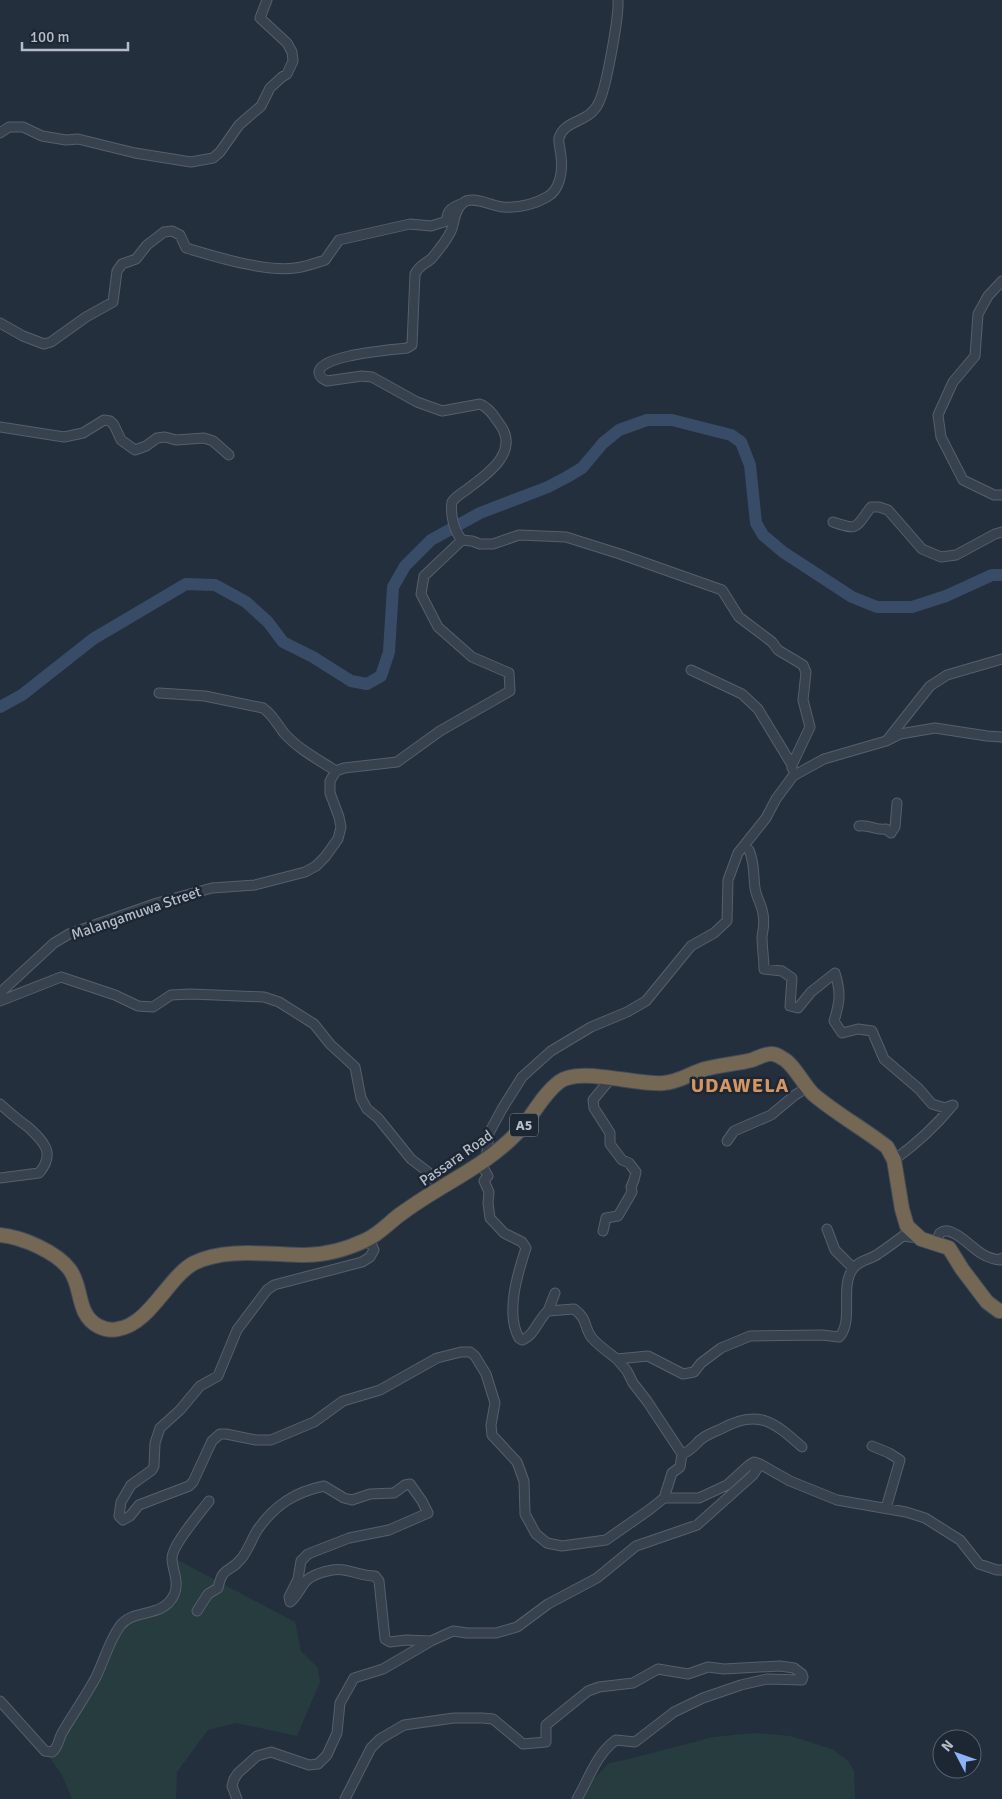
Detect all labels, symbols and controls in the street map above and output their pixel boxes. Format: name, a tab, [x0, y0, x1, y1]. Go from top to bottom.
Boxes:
scale bar	[22, 20, 129, 52]
text: 100 m	[30, 28, 70, 46]
street label: Malangamuwa Street	[69, 882, 203, 944]
district label: UDAWELA	[691, 1073, 789, 1098]
road number: A5	[510, 1114, 538, 1136]
street label: Passara Road	[416, 1126, 496, 1190]
north arrow	[932, 1729, 982, 1779]
text: N	[938, 1737, 957, 1755]

